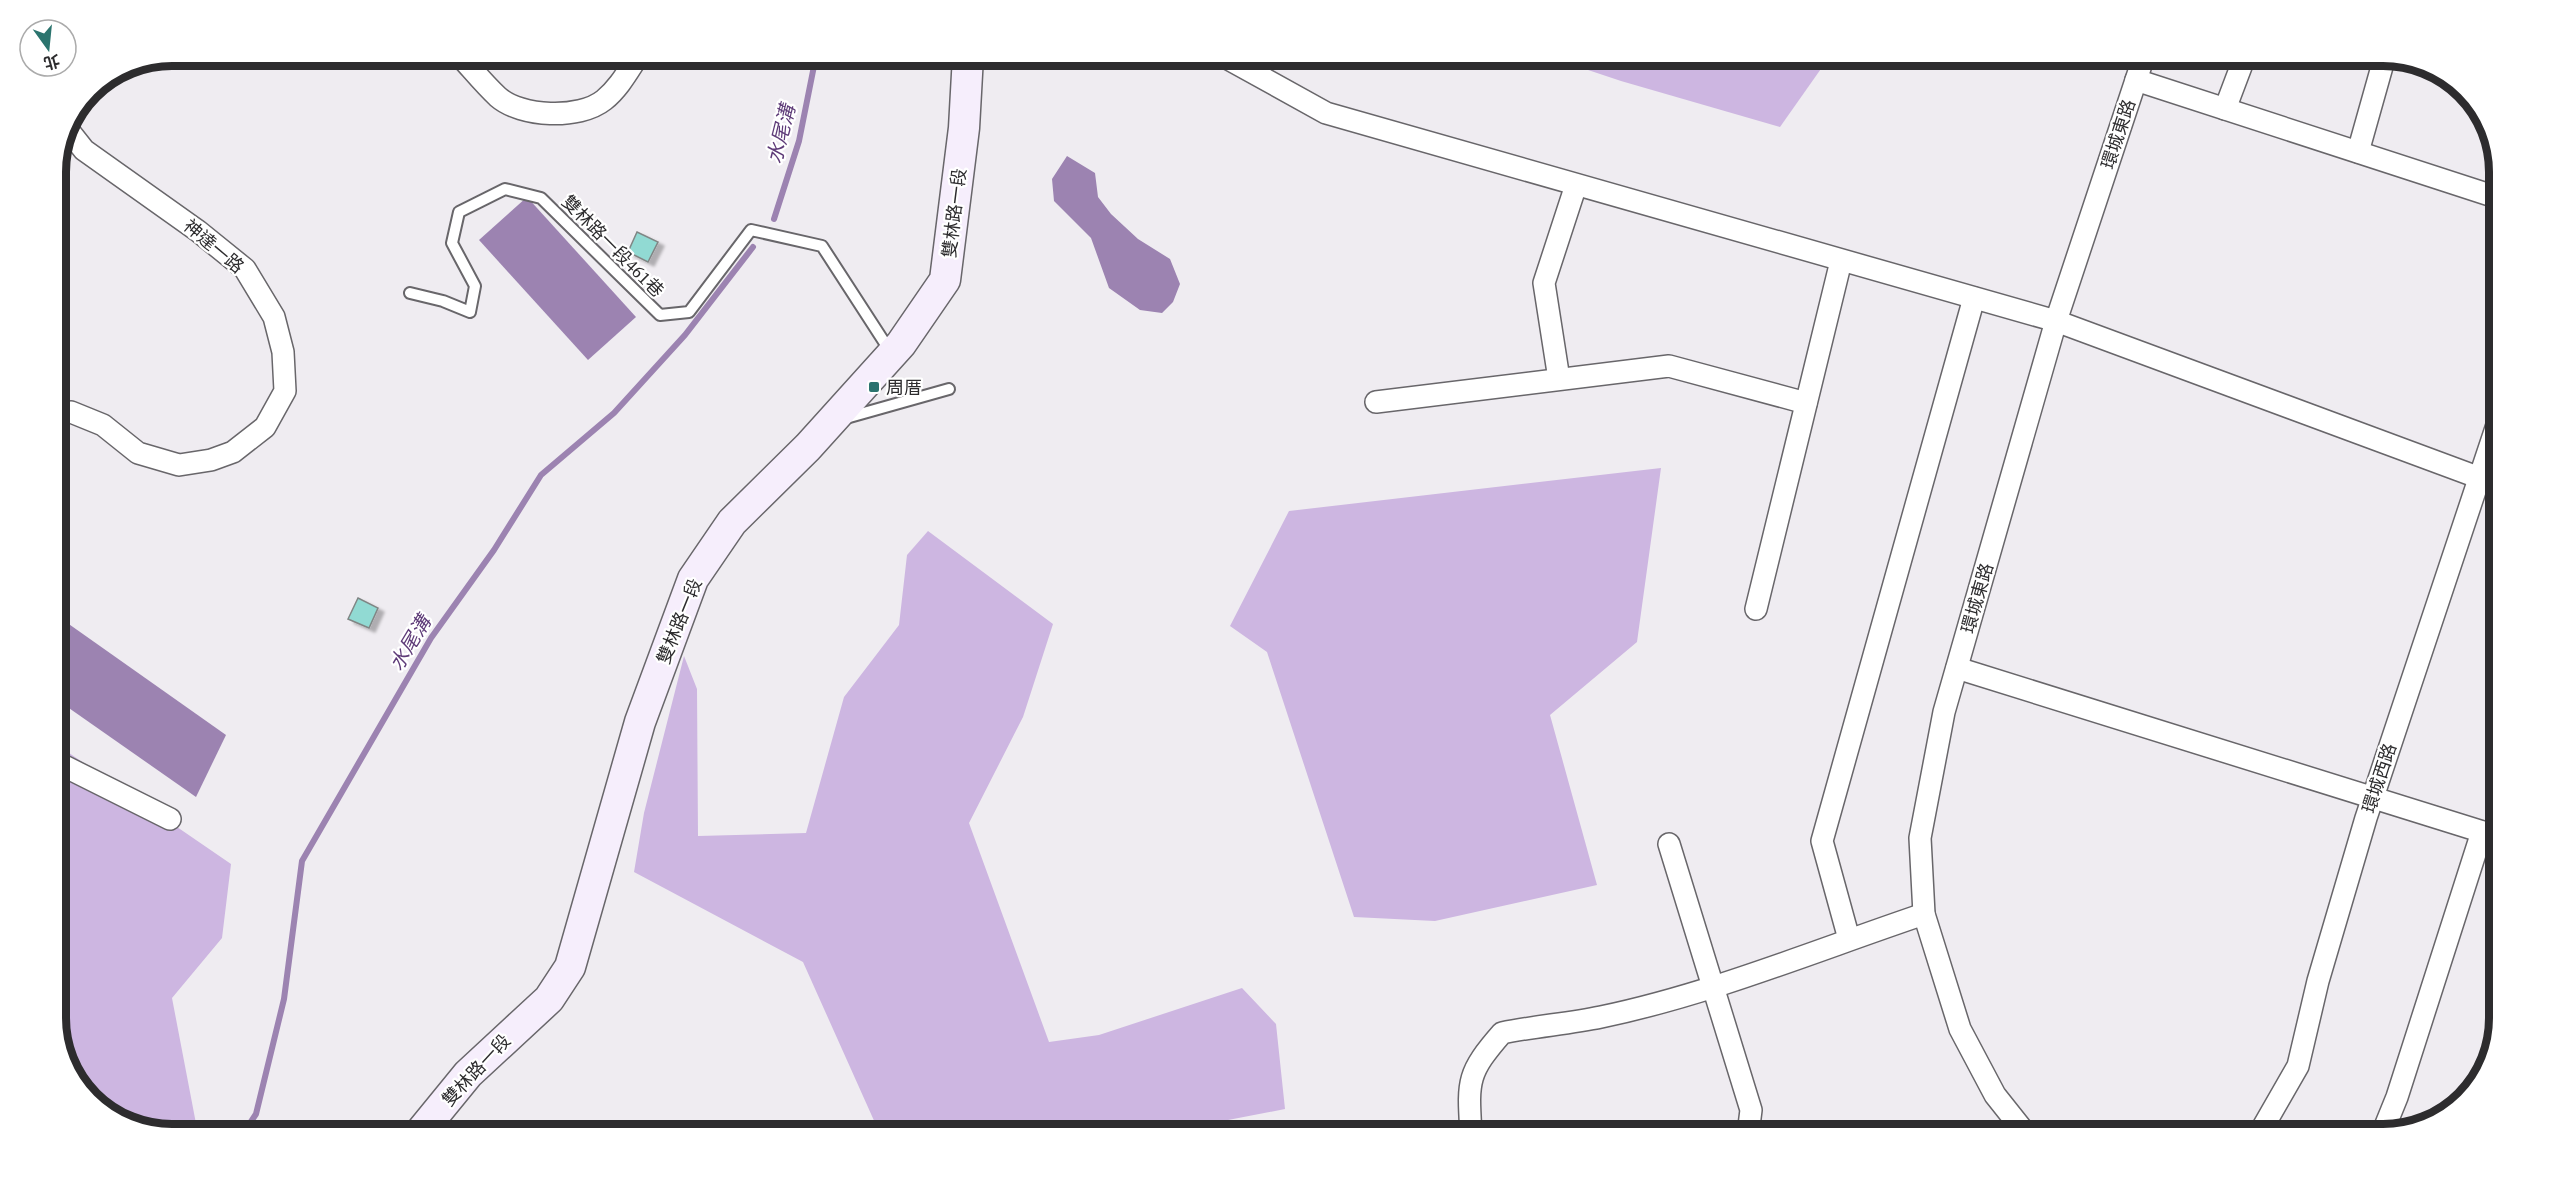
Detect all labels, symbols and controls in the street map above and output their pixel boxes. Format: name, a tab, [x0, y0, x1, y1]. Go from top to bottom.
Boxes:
north arrow	[18, 18, 78, 78]
text: 北	[41, 50, 62, 75]
street label: 環城東路	[2095, 96, 2141, 172]
water label: 水尾溝	[760, 99, 803, 166]
street label: 雙林路一段	[936, 167, 972, 259]
street label: 雙林路一段461巷	[556, 189, 670, 303]
street label: 神達一路	[178, 213, 250, 279]
place label: 周厝	[886, 375, 922, 400]
marker: 周厝	[867, 380, 881, 394]
street label: 環城東路	[1955, 560, 1999, 636]
street label: 雙林路一段	[651, 575, 707, 667]
water label: 水尾溝	[383, 608, 439, 676]
street label: 環城西路	[2356, 740, 2402, 816]
street label: 雙林路一段	[436, 1029, 516, 1111]

